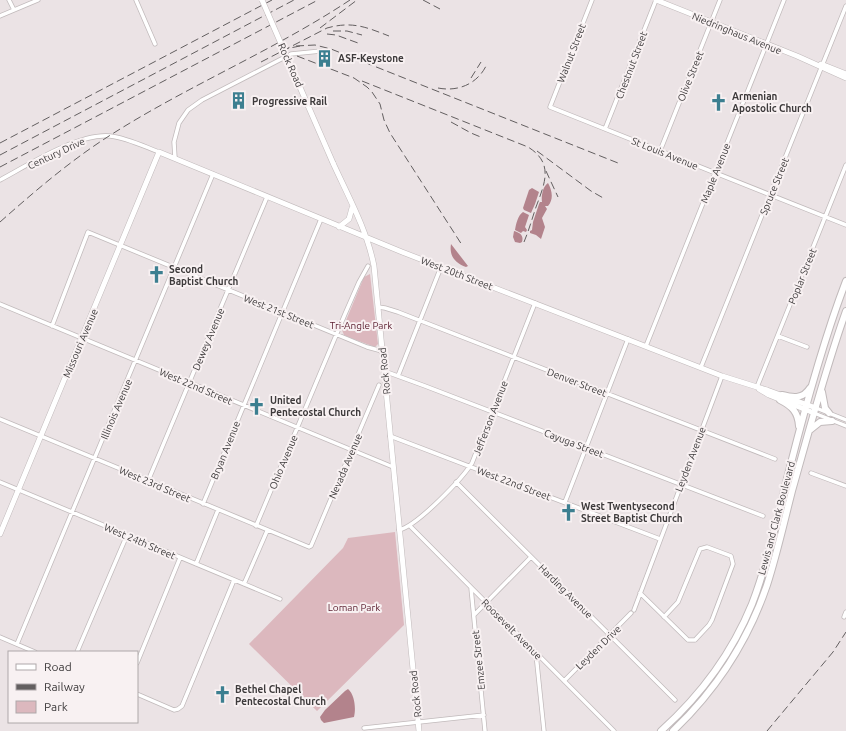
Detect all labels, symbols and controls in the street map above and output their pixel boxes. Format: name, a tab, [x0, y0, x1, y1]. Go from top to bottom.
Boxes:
street label: Niedringhaus Avenue	[690, 10, 783, 56]
street label: Walnut Street	[555, 22, 588, 84]
street label: Chestnut Street	[614, 30, 649, 100]
street label: Rock Road	[276, 41, 305, 89]
building icon: ASF-Keystone	[315, 48, 335, 68]
street label: Olive Street	[675, 49, 706, 103]
place label: ASF-Keystone	[338, 53, 404, 64]
building icon: Progressive Rail	[229, 91, 249, 111]
place label: Armenian Apostolic Church	[732, 91, 812, 114]
church icon: Armenian Apostolic Church	[709, 92, 729, 112]
place label: Progressive Rail	[252, 96, 327, 107]
street label: Century Drive	[26, 135, 87, 171]
street label: St Louis Avenue	[630, 135, 700, 172]
street label: Maple Avenue	[698, 142, 733, 205]
street label: Spruce Street	[758, 156, 791, 217]
street label: Poplar Street	[786, 247, 819, 306]
street label: West 20th Street	[419, 255, 494, 292]
place label: Second Baptist Church	[169, 264, 239, 287]
church icon: Second Baptist Church	[146, 265, 166, 285]
street label: West 21st Street	[242, 292, 316, 331]
street label: Dewey Avenue	[190, 306, 227, 372]
street label: Missouri Avenue	[61, 307, 100, 379]
park label: Tri-Angle Park	[330, 320, 392, 331]
street label: Rock Road	[377, 347, 392, 395]
street label: West 22nd Street	[158, 366, 234, 407]
street label: Denver Street	[546, 366, 608, 399]
street label: Illinois Avenue	[99, 377, 134, 441]
street label: Jefferson Avenue	[471, 379, 510, 457]
place label: United Pentecostal Church	[270, 395, 361, 418]
church icon: United Pentecostal Church	[247, 396, 267, 416]
street label: Bryan Avenue	[209, 419, 242, 481]
street label: Leyden Avenue	[673, 425, 708, 493]
street label: Cayuga Street	[542, 427, 605, 460]
street label: Nevada Avenue	[327, 432, 364, 500]
street label: Ohio Avenue	[267, 433, 300, 491]
street label: Lewis and Clark Boulevard	[756, 460, 797, 576]
street label: West 23rd Street	[118, 464, 192, 504]
street label: West 22nd Street	[475, 464, 552, 503]
place label: West Twentysecond Street Baptist Church	[581, 501, 683, 524]
church icon: West Twentysecond Street Baptist Church	[558, 502, 578, 522]
street label: West 24th Street	[103, 521, 177, 561]
street label: Harding Avenue	[536, 562, 595, 621]
street label: Roosevelt Avenue	[479, 597, 544, 662]
park label: Loman Park	[328, 602, 380, 613]
street label: Leyden Drive	[574, 623, 623, 672]
street label: Emzee Street	[470, 629, 487, 690]
legend	[8, 651, 138, 723]
text: Road	[44, 660, 72, 673]
street label: Rock Road	[408, 670, 423, 718]
text: Railway	[44, 680, 85, 693]
place label: Bethel Chapel Pentecostal Church	[235, 684, 326, 707]
church icon: Bethel Chapel Pentecostal Church	[212, 685, 232, 705]
text: Park	[44, 700, 68, 713]

